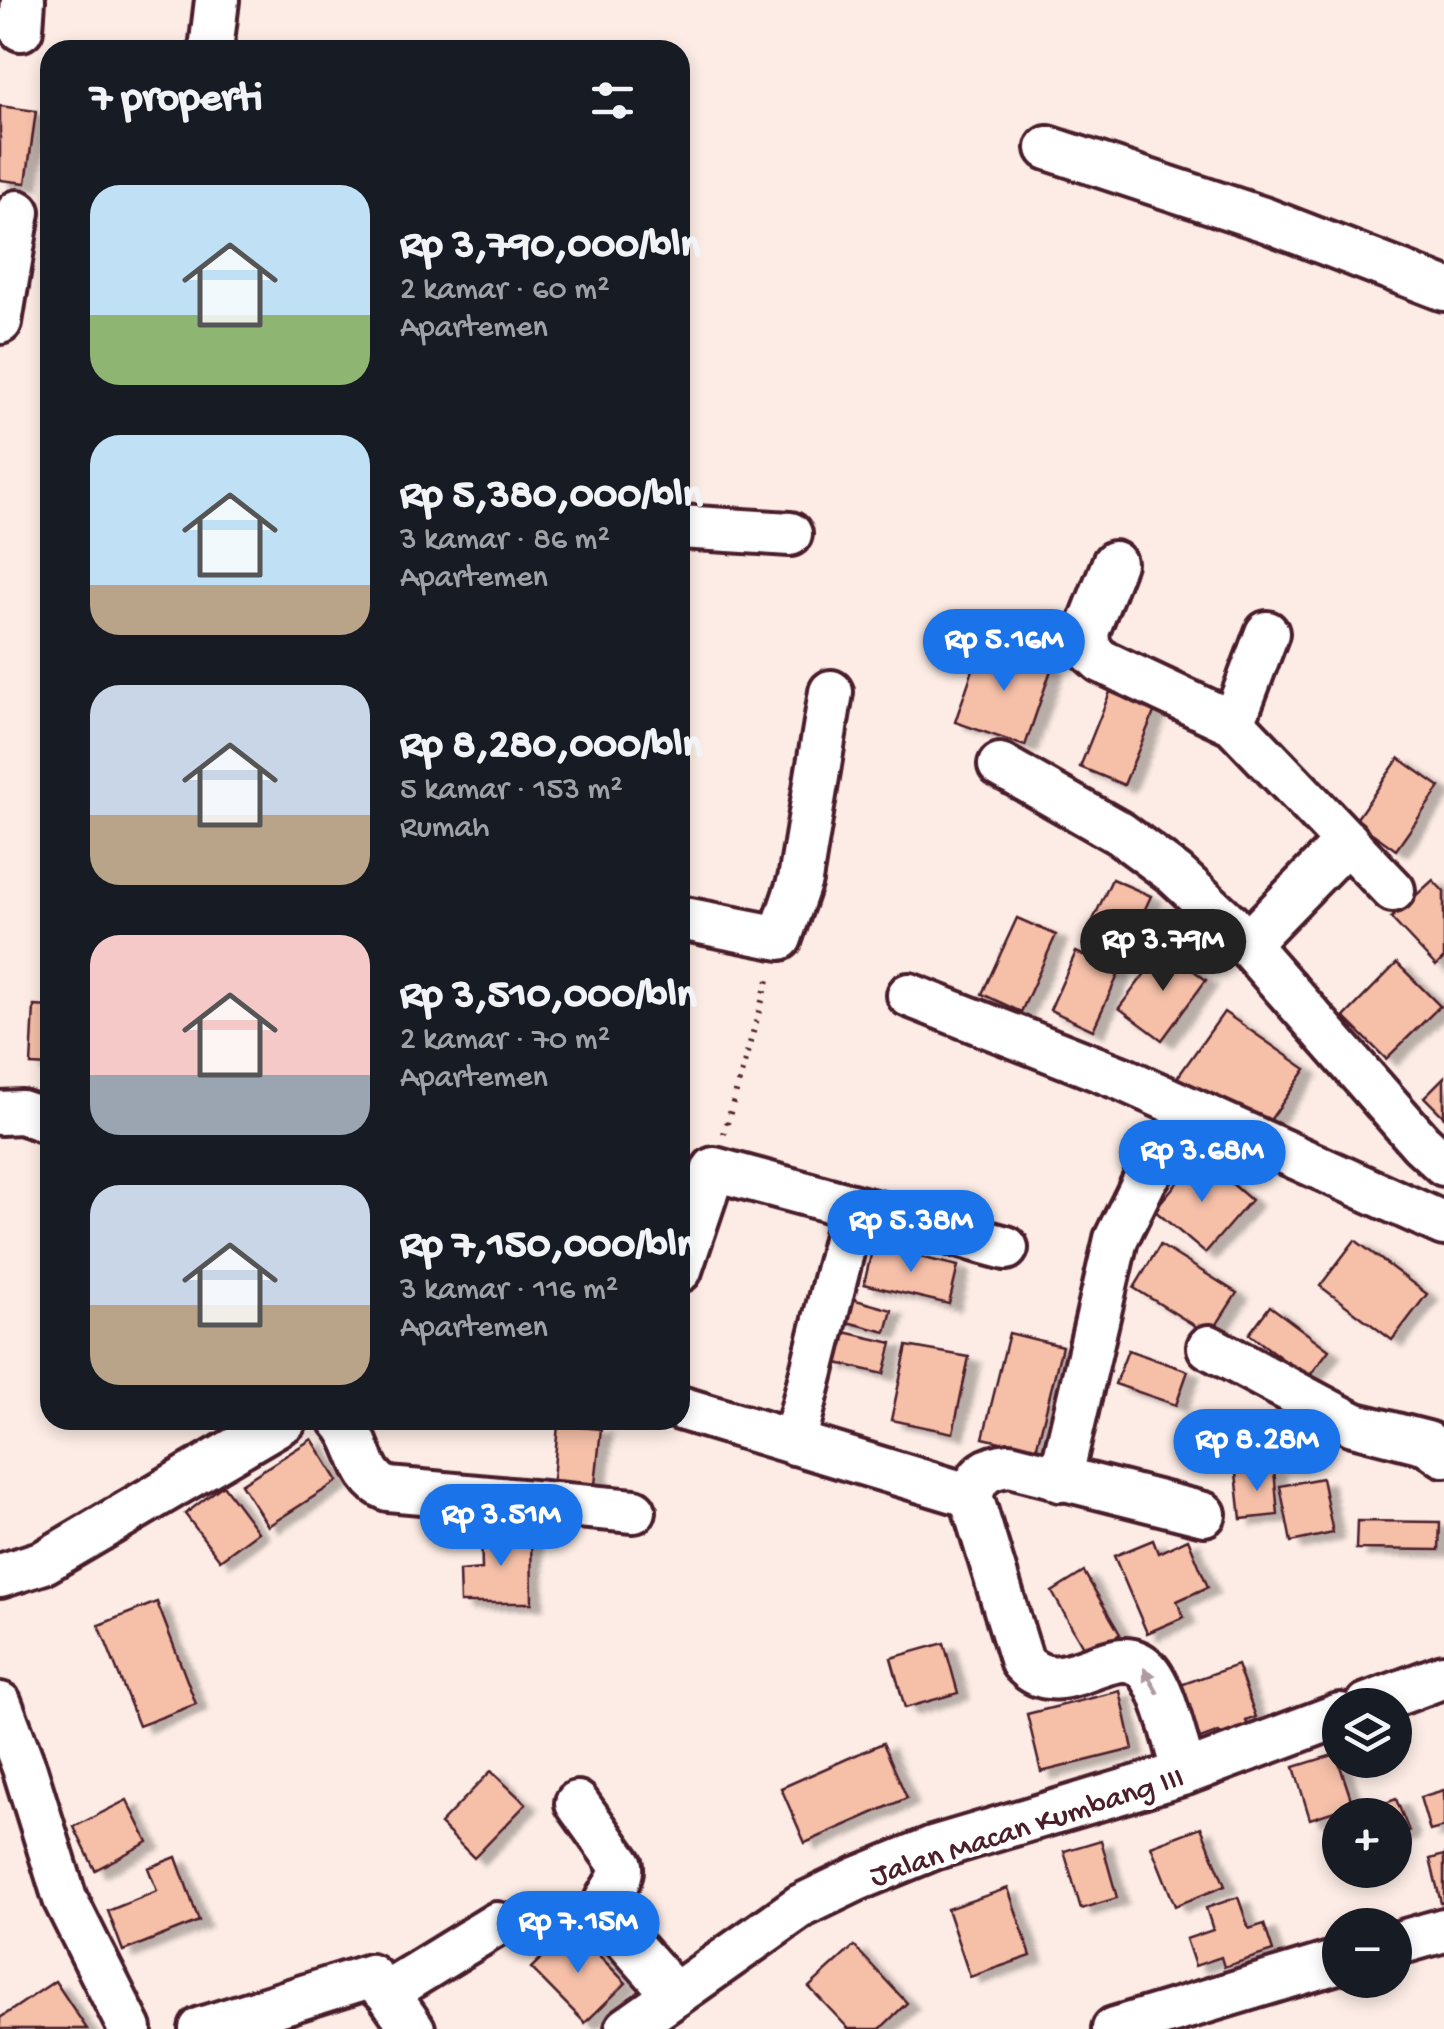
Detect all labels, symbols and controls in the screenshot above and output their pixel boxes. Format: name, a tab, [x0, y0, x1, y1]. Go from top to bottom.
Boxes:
icon: filters	[585, 73, 640, 128]
text: 7 properti	[90, 76, 263, 125]
text: Rp 3,790,000/bln	[400, 223, 701, 272]
icon: home	[170, 225, 290, 345]
text: 2 kamar · 60 m²	[400, 272, 610, 310]
text: Apartemen	[400, 310, 548, 348]
text: Rp 5,380,000/bln	[400, 473, 703, 522]
icon: home	[170, 475, 290, 595]
text: 3 kamar · 86 m²	[400, 522, 610, 560]
text: Apartemen	[400, 560, 548, 598]
pin: Rp 5.16M	[901, 609, 1107, 694]
text: Rp 5.16M	[945, 622, 1063, 660]
text: Rp 8,280,000/bln	[400, 723, 702, 772]
icon: home	[170, 725, 290, 845]
text: 5 kamar · 153 m²	[400, 772, 623, 810]
text: Rumah	[400, 810, 489, 848]
pin: Rp 3.79M	[1060, 909, 1266, 994]
text: Rp 3.79M	[1102, 922, 1224, 960]
text: Rp 3,510,000/bln	[400, 973, 697, 1022]
icon: home	[170, 975, 290, 1095]
text: 2 kamar · 70 m²	[400, 1022, 610, 1060]
text: Apartemen	[400, 1060, 548, 1098]
pin: Rp 3.68M	[1099, 1120, 1305, 1205]
text: Rp 3.68M	[1141, 1133, 1263, 1171]
pin: Rp 5.38M	[808, 1190, 1014, 1275]
text: Rp 5.38M	[849, 1203, 973, 1241]
text: Rp 7,150,000/bln	[400, 1223, 697, 1272]
icon: home	[170, 1225, 290, 1345]
text: 3 kamar · 116 m²	[400, 1272, 618, 1310]
text: Apartemen	[400, 1310, 548, 1348]
pin: Rp 8.28M	[1154, 1409, 1360, 1494]
text: Rp 8.28M	[1195, 1422, 1319, 1460]
pin: Rp 3.51M	[398, 1484, 604, 1569]
text: Rp 3.51M	[442, 1497, 560, 1535]
one-way arrow	[1143, 1667, 1160, 1696]
map controls	[1322, 1688, 1412, 1998]
button: layers	[1322, 1688, 1412, 1778]
street label: Jalan Macan Kumbang III	[866, 1760, 1189, 1897]
button: +	[1322, 1798, 1412, 1888]
pin: Rp 7.15M	[475, 1891, 681, 1976]
text: Rp 7.15M	[519, 1904, 637, 1942]
button: −	[1322, 1908, 1412, 1998]

